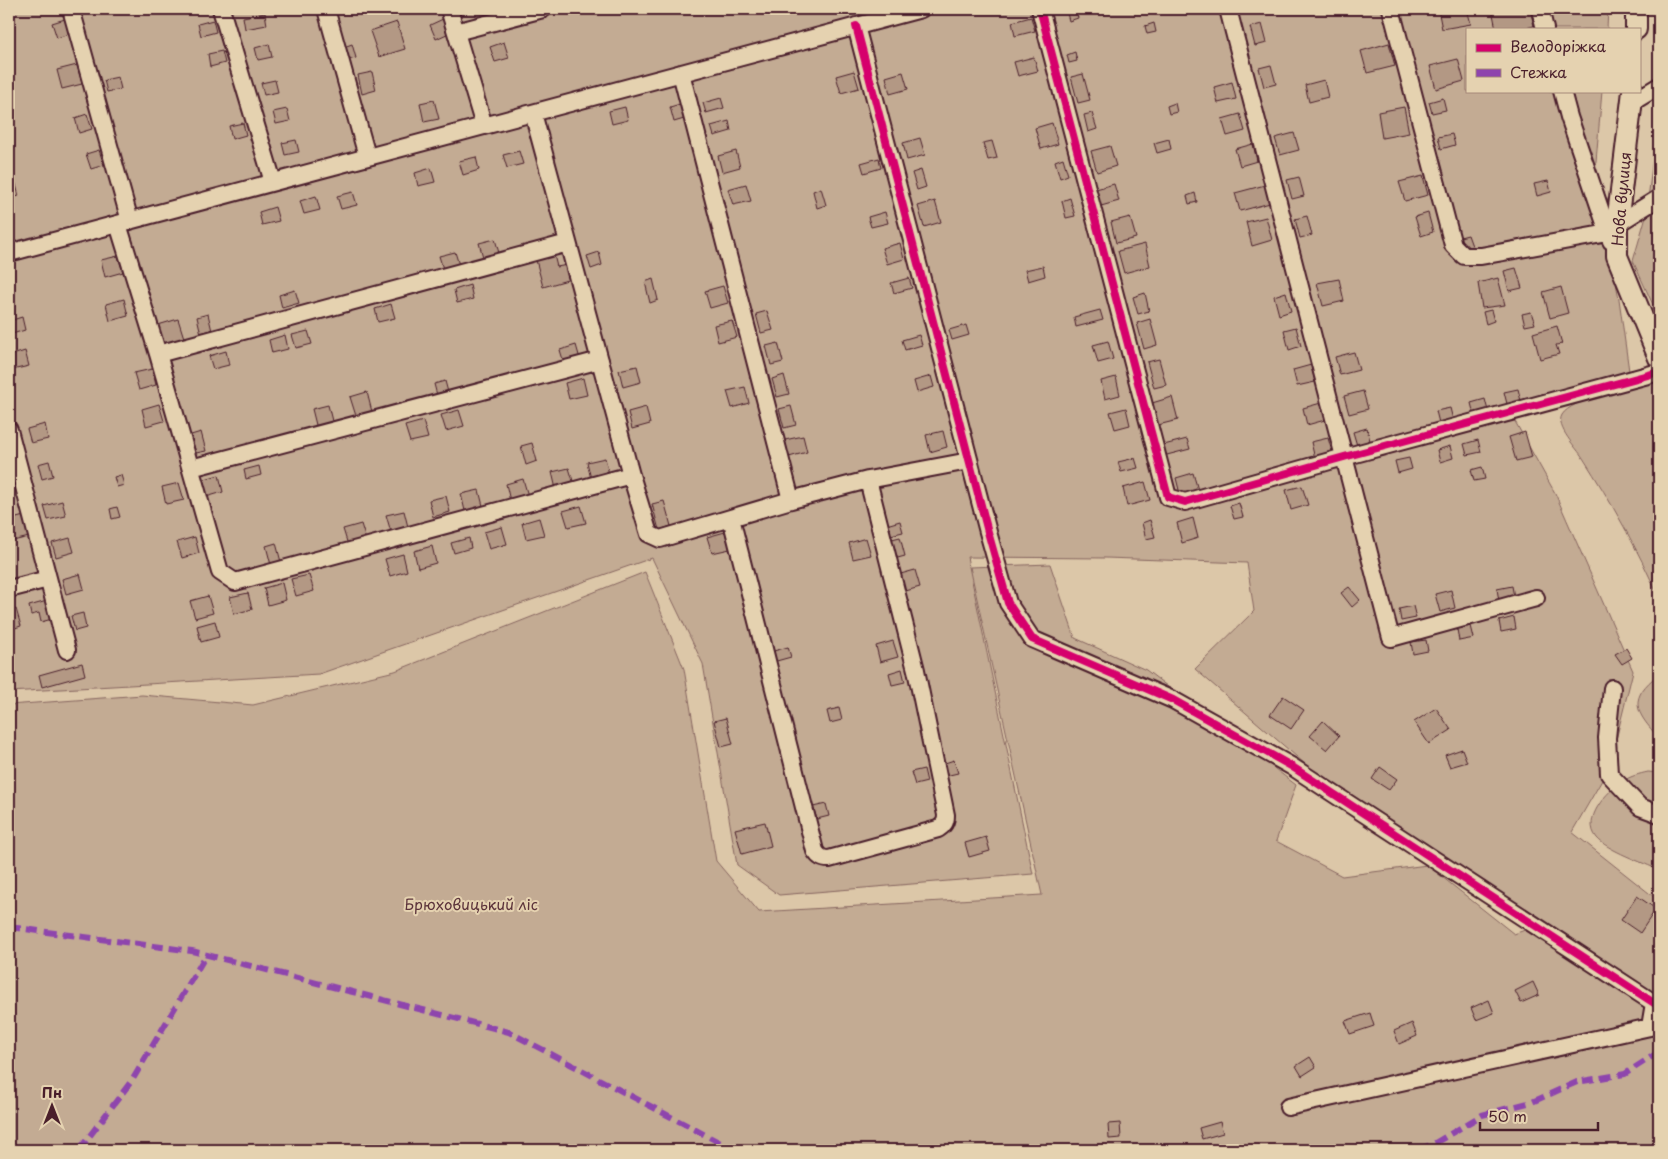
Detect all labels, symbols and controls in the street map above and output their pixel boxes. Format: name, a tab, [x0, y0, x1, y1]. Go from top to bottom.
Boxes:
legend	[1466, 28, 1640, 92]
text: Велодоріжка	[1510, 34, 1606, 57]
text: Стежка	[1510, 60, 1567, 83]
street label: Нова вулиця	[1605, 151, 1636, 247]
park label: Брюховицький ліс	[404, 892, 538, 915]
north arrow	[28, 1082, 78, 1132]
text: Пн	[42, 1082, 62, 1103]
scale bar	[1480, 1099, 1598, 1131]
text: 50 m	[1488, 1104, 1527, 1127]

